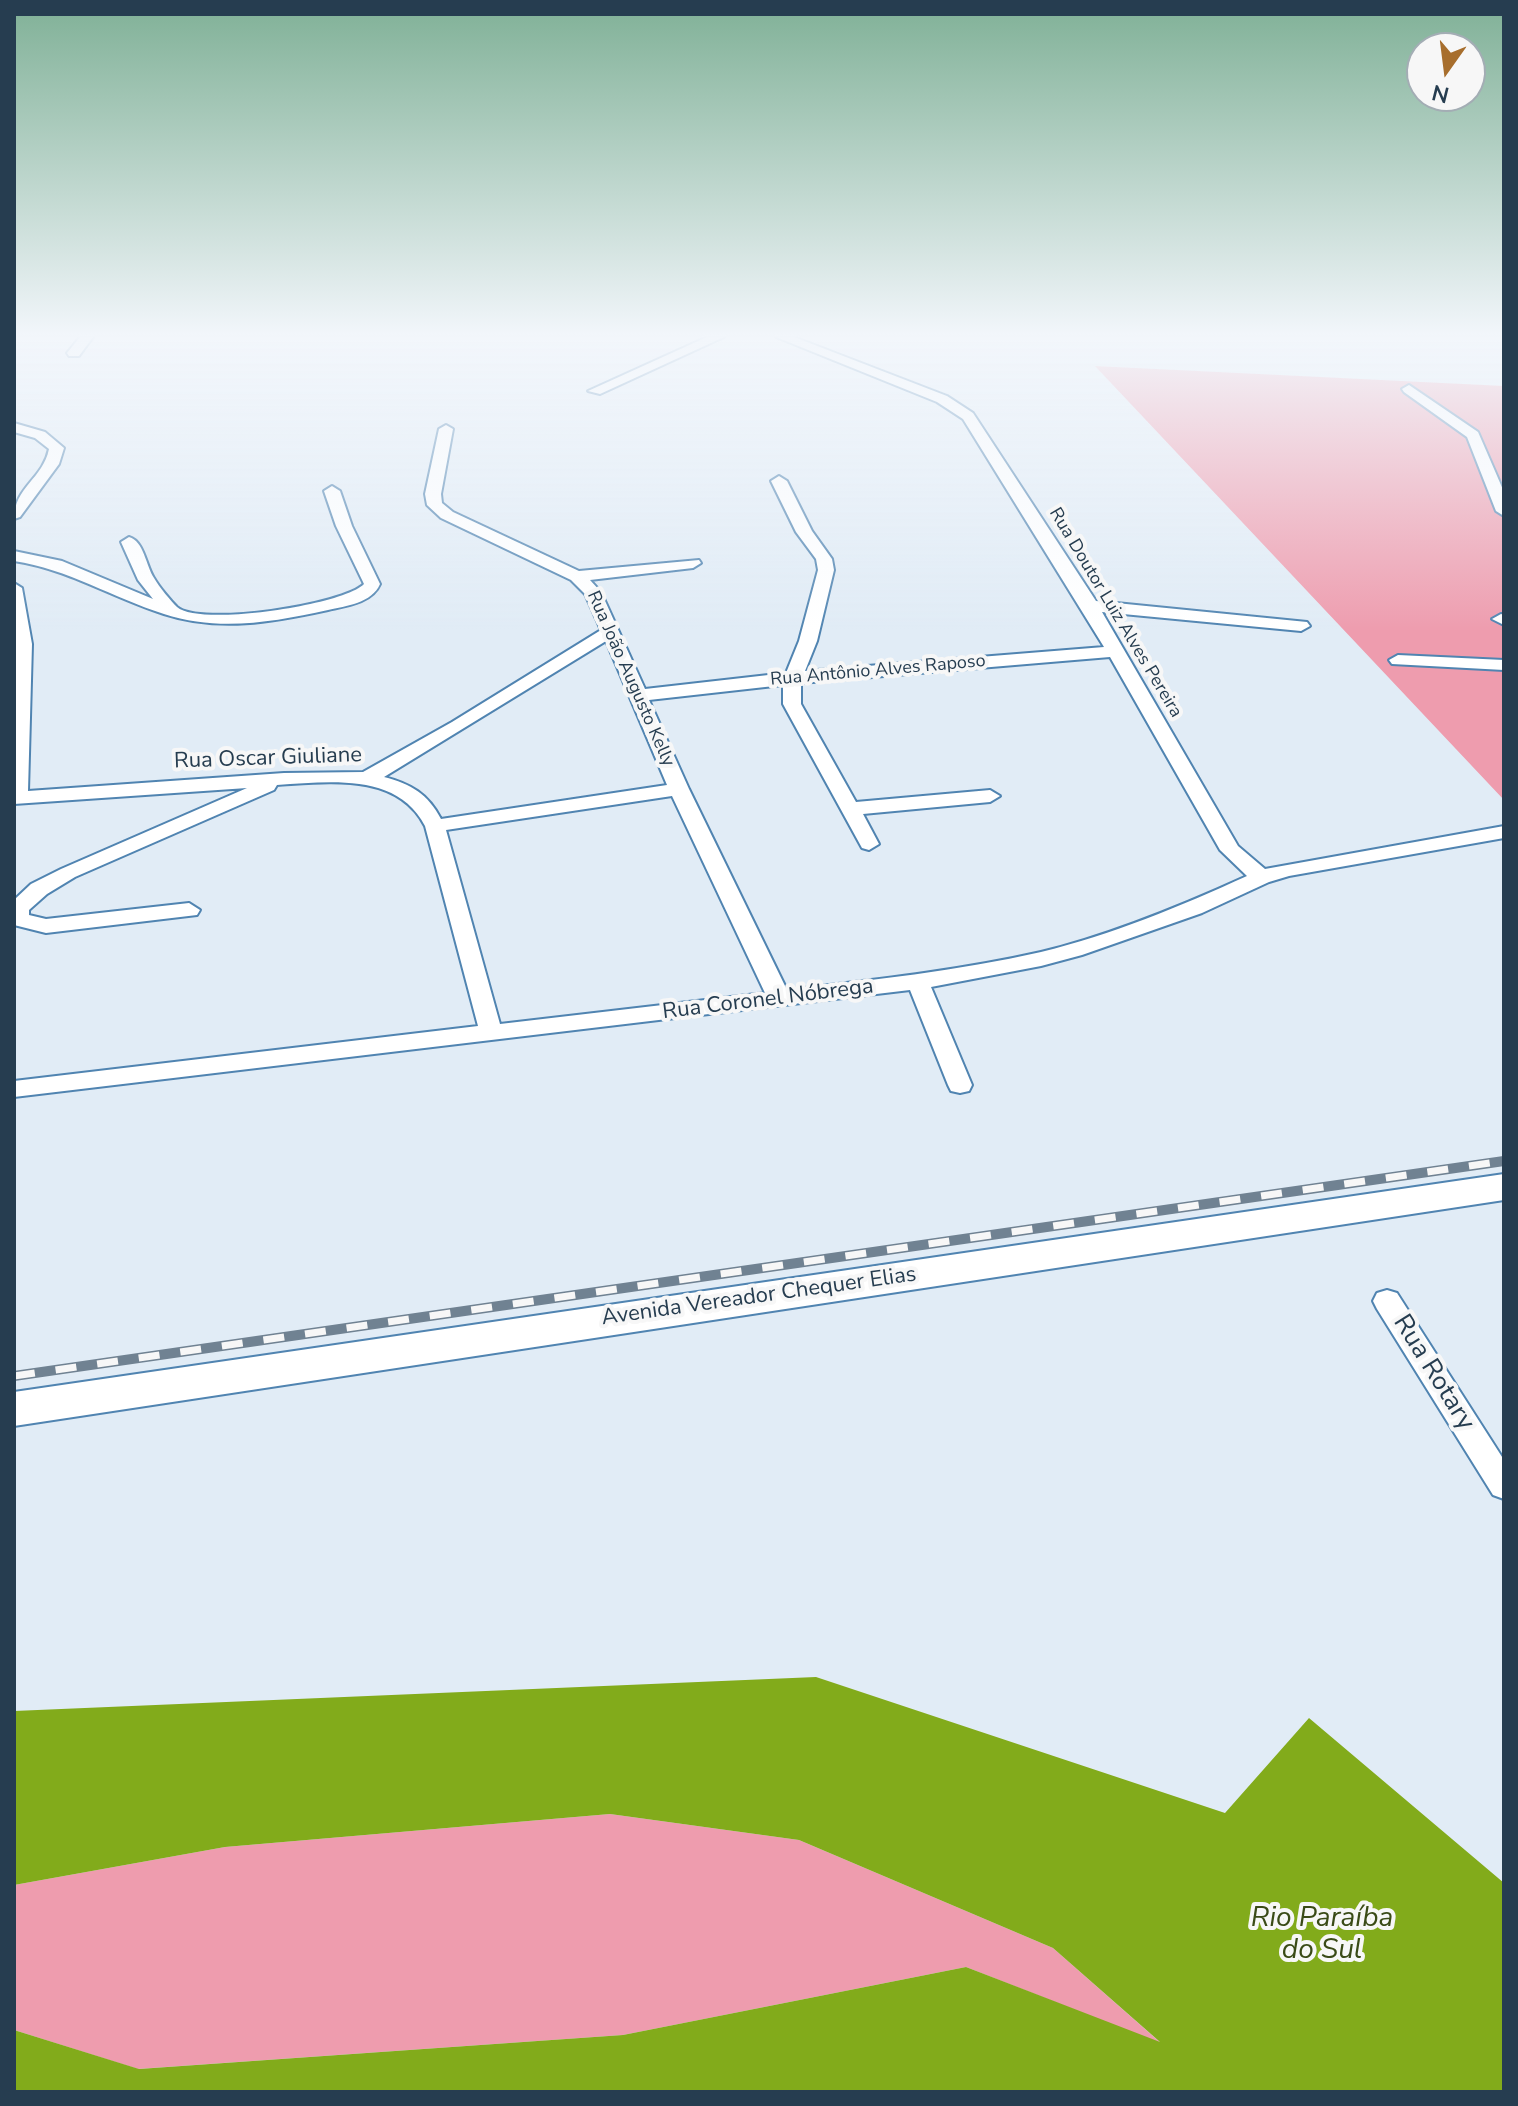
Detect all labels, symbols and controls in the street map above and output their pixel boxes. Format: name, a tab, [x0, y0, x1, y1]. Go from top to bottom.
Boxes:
north arrow	[1406, 32, 1486, 112]
text: N	[1429, 77, 1452, 110]
street label: Rua Doutor Luiz Alves Pereira	[1044, 504, 1186, 722]
street label: Rua João Augusto Kelly	[582, 588, 678, 770]
street label: Rua Antônio Alves Raposo	[770, 651, 986, 691]
street label: Rua Oscar Giuliane	[174, 743, 362, 775]
street label: Rua Coronel Nóbrega	[661, 974, 875, 1026]
street label: Avenida Vereador Chequer Elias	[600, 1262, 918, 1332]
street label: Rua Rotary	[1385, 1310, 1481, 1436]
water label: Rio Paraíba do Sul	[1251, 1902, 1393, 1968]

